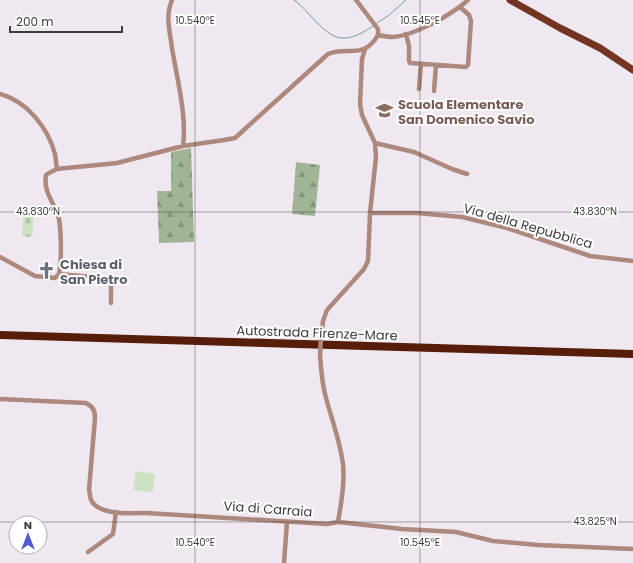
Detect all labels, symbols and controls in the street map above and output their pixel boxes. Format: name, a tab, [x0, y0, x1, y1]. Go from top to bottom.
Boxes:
scale bar	[10, 8, 122, 34]
text: 200 m	[16, 13, 54, 30]
text: 10.540°E	[175, 13, 215, 28]
text: 10.545°E	[400, 13, 440, 28]
place label: Scuola Elementare San Domenico Savio	[398, 95, 534, 129]
school or university icon: Scuola Elementare San Domenico Savio	[375, 101, 395, 121]
street label: Via della Repubblica	[461, 198, 595, 254]
text: 43.830°N	[16, 204, 60, 219]
text: 43.830°N	[573, 204, 617, 219]
place label: Chiesa di San Pietro	[60, 255, 127, 289]
church icon: Chiesa di San Pietro	[37, 261, 57, 281]
street label: Autostrada Firenze-Mare	[236, 321, 398, 345]
street label: Via di Carraia	[223, 496, 313, 522]
text: 43.825°N	[573, 514, 617, 529]
north arrow	[8, 515, 48, 555]
text: N	[24, 517, 32, 533]
text: 10.540°E	[175, 535, 215, 550]
text: 10.545°E	[400, 535, 440, 550]

